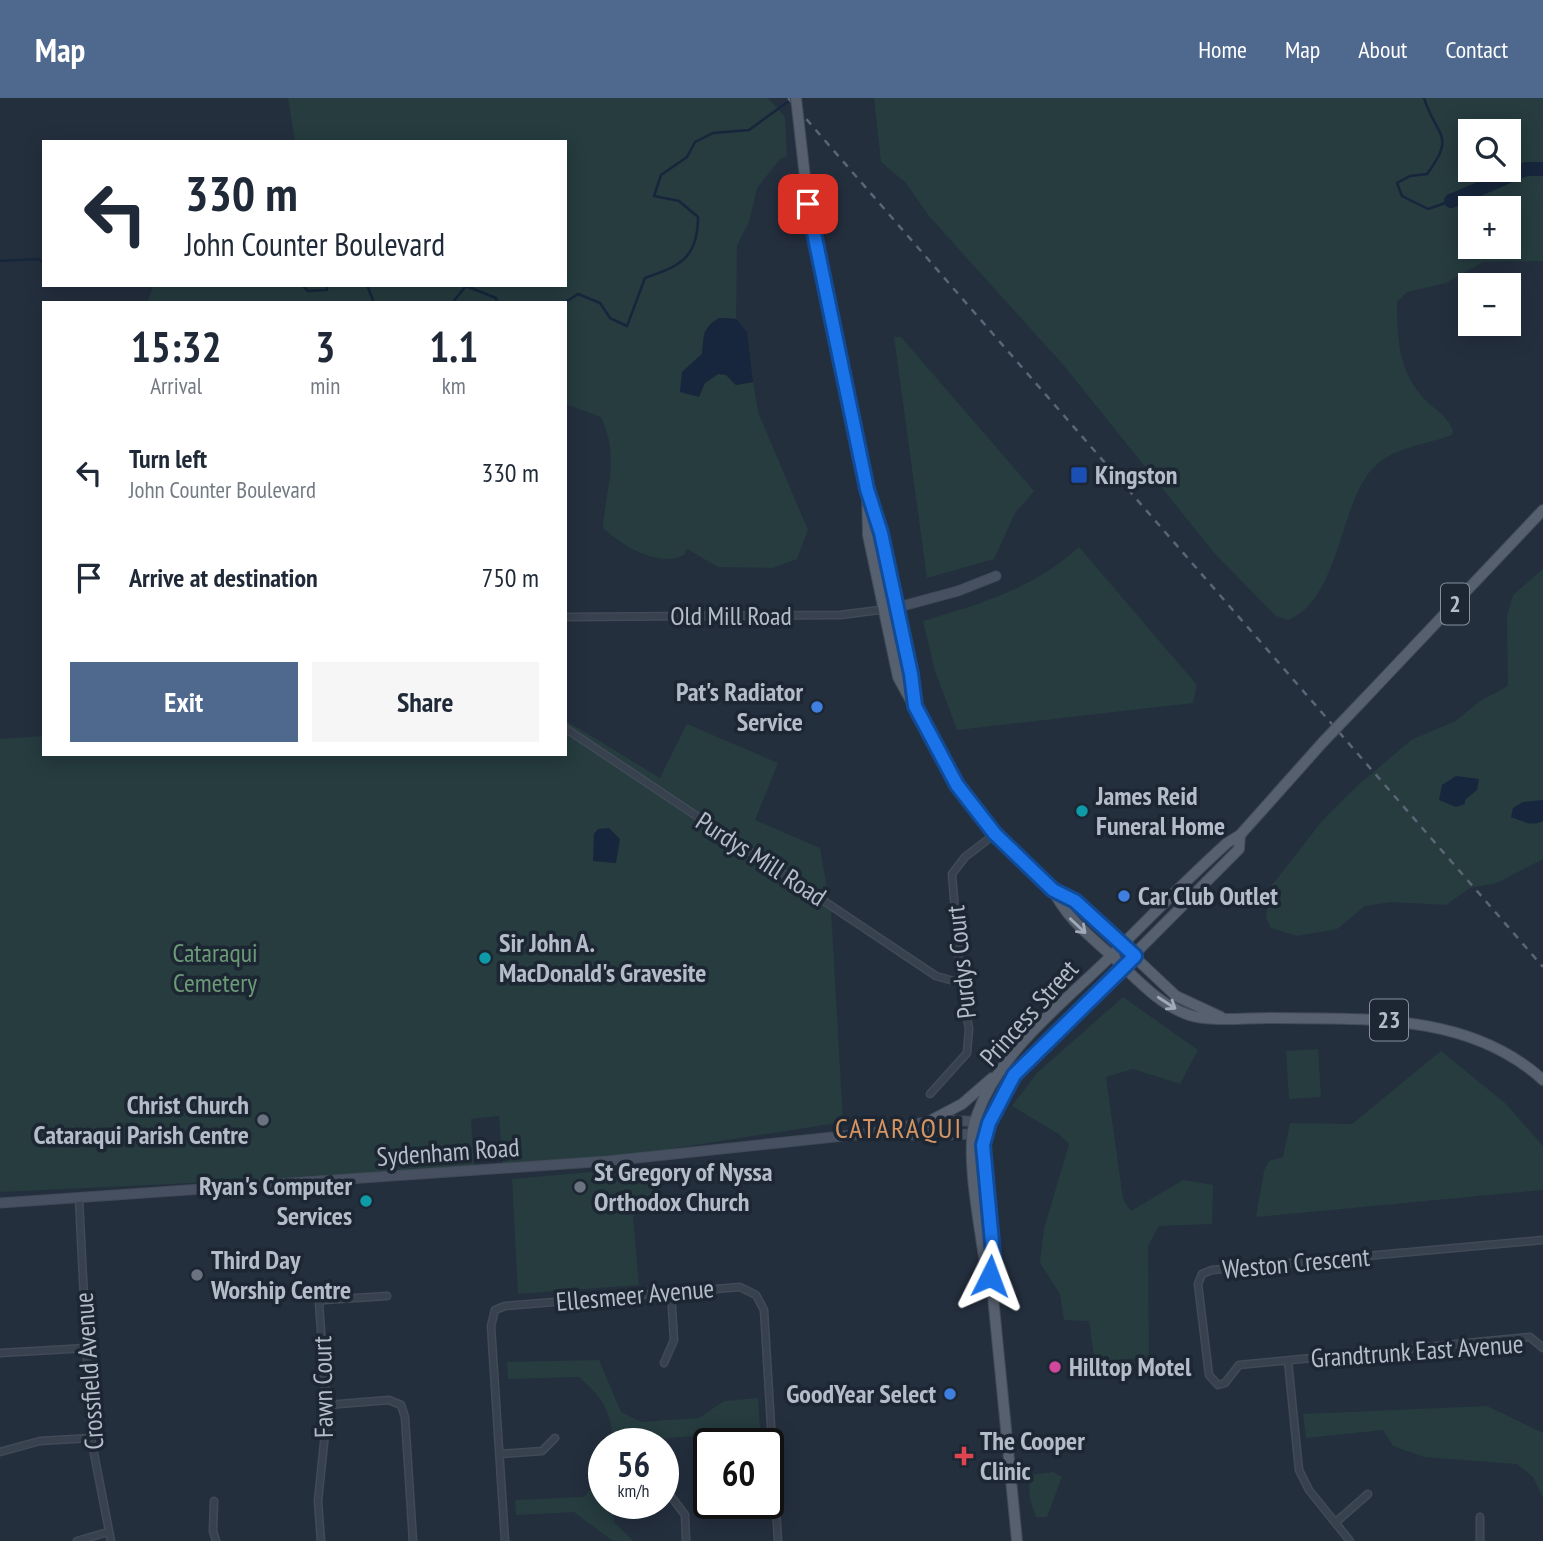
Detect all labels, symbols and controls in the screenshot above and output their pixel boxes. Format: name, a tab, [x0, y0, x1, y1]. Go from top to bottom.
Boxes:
text: Map	[35, 28, 85, 71]
text: Home	[1198, 34, 1247, 65]
text: Map	[1285, 34, 1320, 65]
text: About	[1358, 34, 1407, 65]
text: Contact	[1445, 34, 1508, 65]
map controls	[1458, 119, 1521, 336]
button: search	[1458, 119, 1521, 182]
text: 330 m	[185, 161, 298, 225]
icon: left	[70, 168, 161, 259]
pin	[778, 174, 838, 234]
icon: arrive	[789, 185, 827, 223]
button: +	[1458, 196, 1521, 259]
text: John Counter Boulevard	[185, 223, 445, 265]
button: −	[1458, 273, 1521, 336]
text: 15:32	[131, 319, 222, 374]
text: 3	[315, 319, 335, 374]
text: 1.1	[429, 319, 478, 374]
text: Arrival	[150, 371, 202, 400]
text: min	[310, 371, 340, 400]
text: km	[442, 371, 466, 400]
text: Turn left	[129, 442, 207, 475]
icon: left	[70, 454, 108, 492]
text: 330 m	[481, 456, 539, 489]
place label: Kingston	[1095, 458, 1177, 491]
marker: Kingston	[1069, 465, 1089, 485]
text: John Counter Boulevard	[129, 475, 316, 504]
icon: arrive	[70, 559, 108, 597]
text: Arrive at destination	[129, 561, 318, 594]
text: 750 m	[481, 561, 539, 594]
road number: 2	[1441, 584, 1469, 624]
street label: Old Mill Road	[670, 599, 792, 632]
button: Exit	[70, 662, 298, 742]
button: Share	[312, 662, 539, 742]
place label: Pat's Radiator Service	[676, 675, 803, 738]
marker: Pat's Radiator Service	[809, 699, 825, 715]
place label: James Reid Funeral Home	[1095, 779, 1225, 842]
marker: James Reid Funeral Home	[1074, 803, 1090, 819]
street label: Purdys Mill Road	[690, 804, 833, 913]
place label: Car Club Outlet	[1138, 879, 1278, 912]
marker: Car Club Outlet	[1116, 888, 1132, 904]
street label: Purdys Court	[938, 904, 983, 1020]
one-way arrow	[1069, 917, 1086, 934]
place label: Sir John A. MacDonald's Gravesite	[499, 926, 706, 989]
park label: Cataraqui Cemetery	[172, 936, 258, 999]
marker: Sir John A. MacDonald's Gravesite	[477, 950, 493, 966]
street label: Princess Street	[972, 953, 1085, 1073]
one-way arrow	[1157, 996, 1176, 1011]
road number: 23	[1370, 1000, 1408, 1040]
place label: Christ Church Cataraqui Parish Centre	[34, 1088, 249, 1151]
district label: CATARAQUI	[835, 1109, 963, 1146]
marker: Christ Church Cataraqui Parish Centre	[255, 1112, 271, 1128]
street label: Sydenham Road	[376, 1130, 520, 1173]
place label: St Gregory of Nyssa Orthodox Church	[594, 1155, 772, 1218]
place label: Ryan's Computer Services	[199, 1169, 352, 1232]
marker: St Gregory of Nyssa Orthodox Church	[572, 1179, 588, 1195]
marker: Ryan's Computer Services	[358, 1193, 374, 1209]
position arrow	[953, 1239, 1027, 1313]
street label: Weston Crescent	[1221, 1240, 1371, 1285]
place label: Third Day Worship Centre	[210, 1243, 351, 1306]
marker: Third Day Worship Centre	[189, 1267, 205, 1283]
street label: Ellesmeer Avenue	[554, 1271, 715, 1318]
street label: Crossfield Avenue	[67, 1291, 110, 1451]
street label: Grandtrunk East Avenue	[1310, 1327, 1524, 1374]
street label: Fawn Court	[305, 1336, 340, 1438]
place label: Hilltop Motel	[1069, 1350, 1192, 1383]
marker: Hilltop Motel	[1047, 1359, 1063, 1375]
place label: GoodYear Select	[786, 1377, 936, 1410]
marker: GoodYear Select	[942, 1386, 958, 1402]
place label: The Cooper Clinic	[980, 1424, 1085, 1487]
speed limit sign: 60	[693, 1428, 784, 1519]
text: 56	[617, 1441, 650, 1487]
marker: The Cooper Clinic	[954, 1446, 974, 1466]
text: km/h	[618, 1479, 649, 1502]

